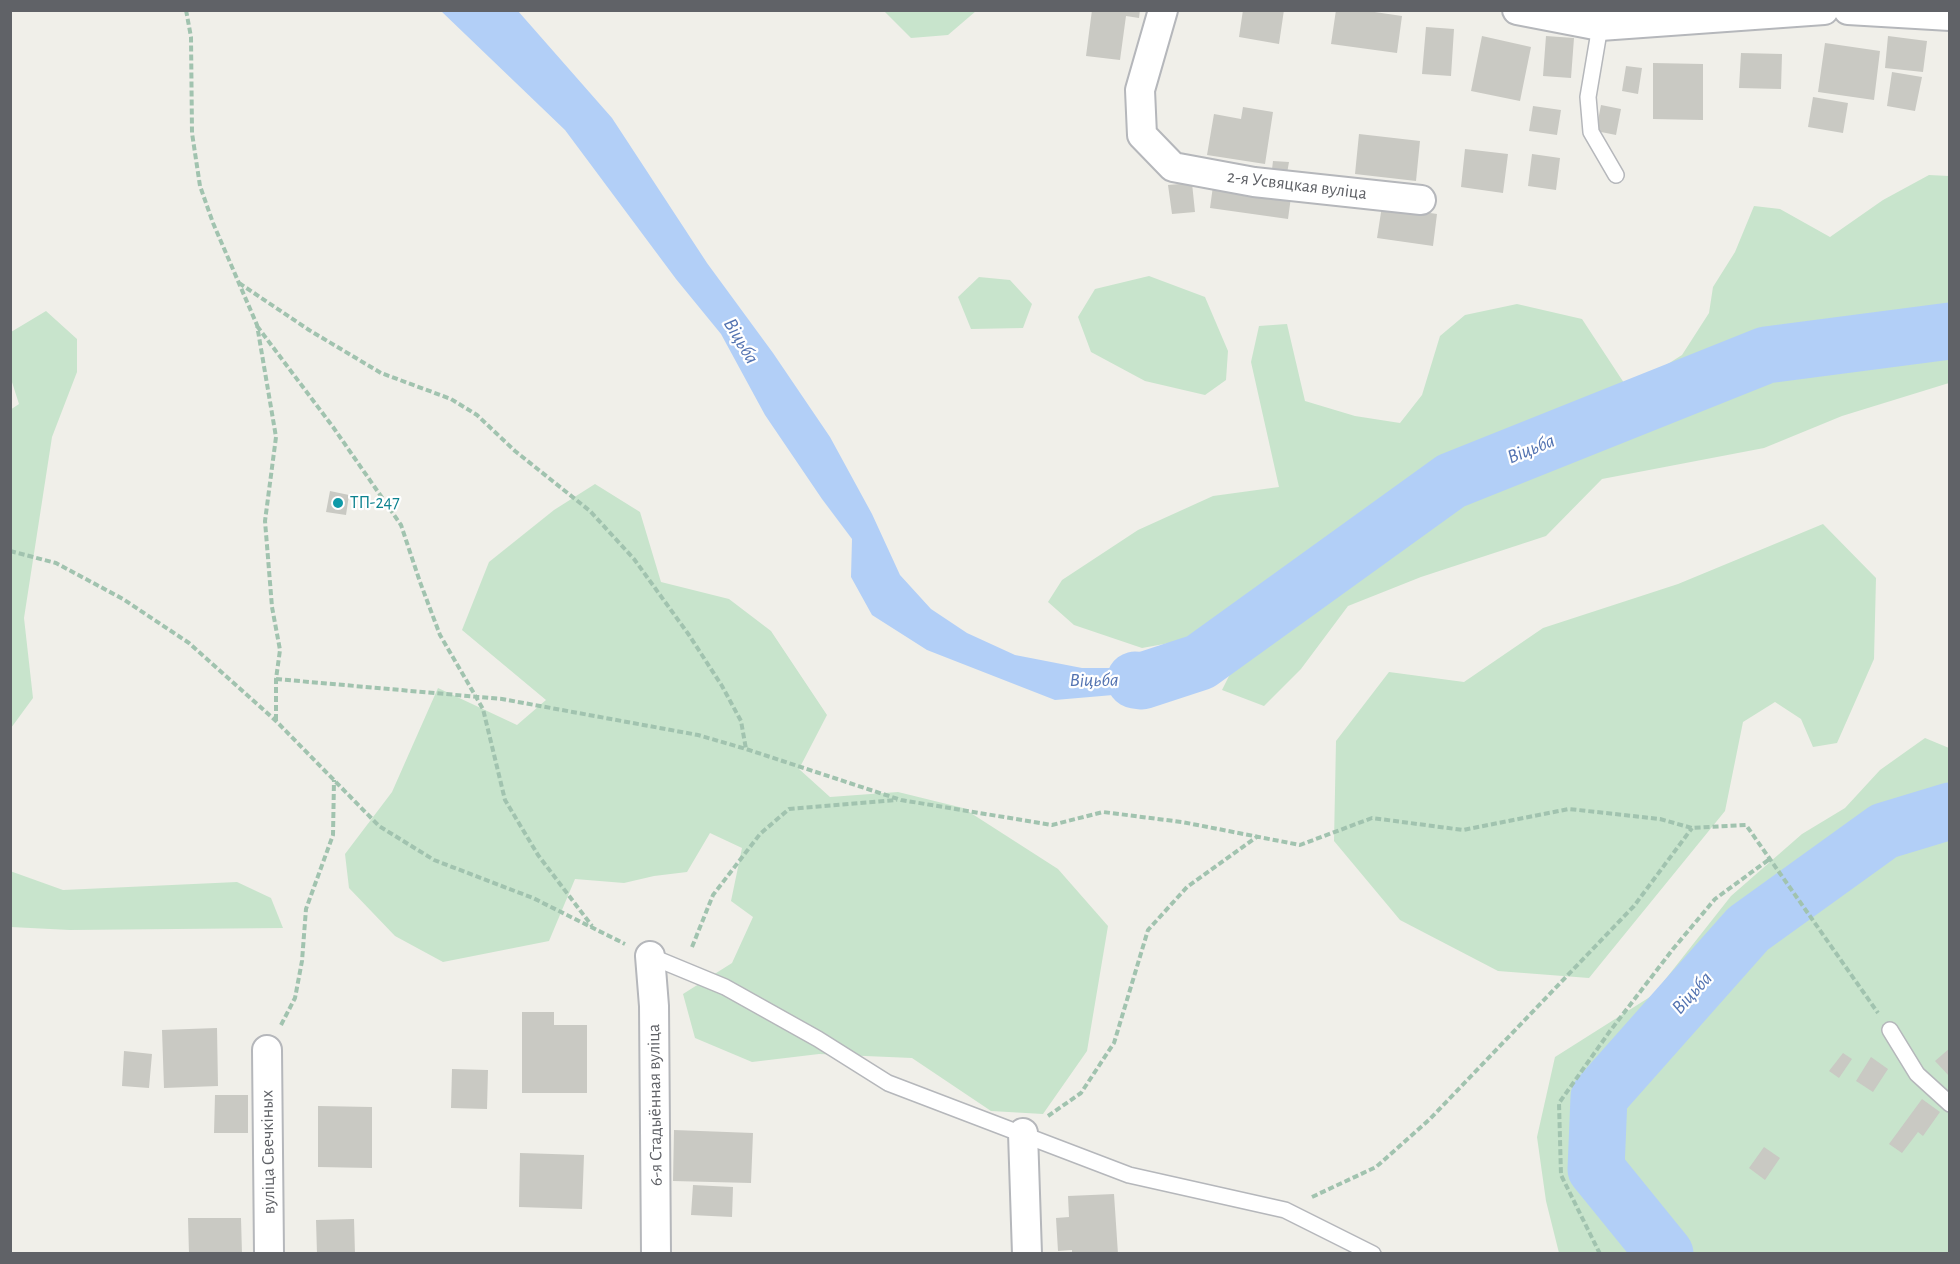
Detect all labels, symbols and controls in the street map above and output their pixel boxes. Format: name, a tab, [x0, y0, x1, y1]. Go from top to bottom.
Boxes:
street label: 2-я Усвяцкая вуліца	[1226, 166, 1368, 204]
water label: Віцьба	[718, 314, 764, 368]
water label: Віцьба	[1504, 429, 1558, 469]
place label: ТП-247	[350, 492, 400, 514]
marker: ТП-247	[331, 496, 345, 510]
water label: Віцьба	[1069, 668, 1119, 692]
water label: Віцьба	[1667, 967, 1717, 1019]
street label: 6-я Стадыённая вуліца	[643, 1024, 667, 1186]
street label: вуліца Свечкіных	[256, 1090, 280, 1214]

